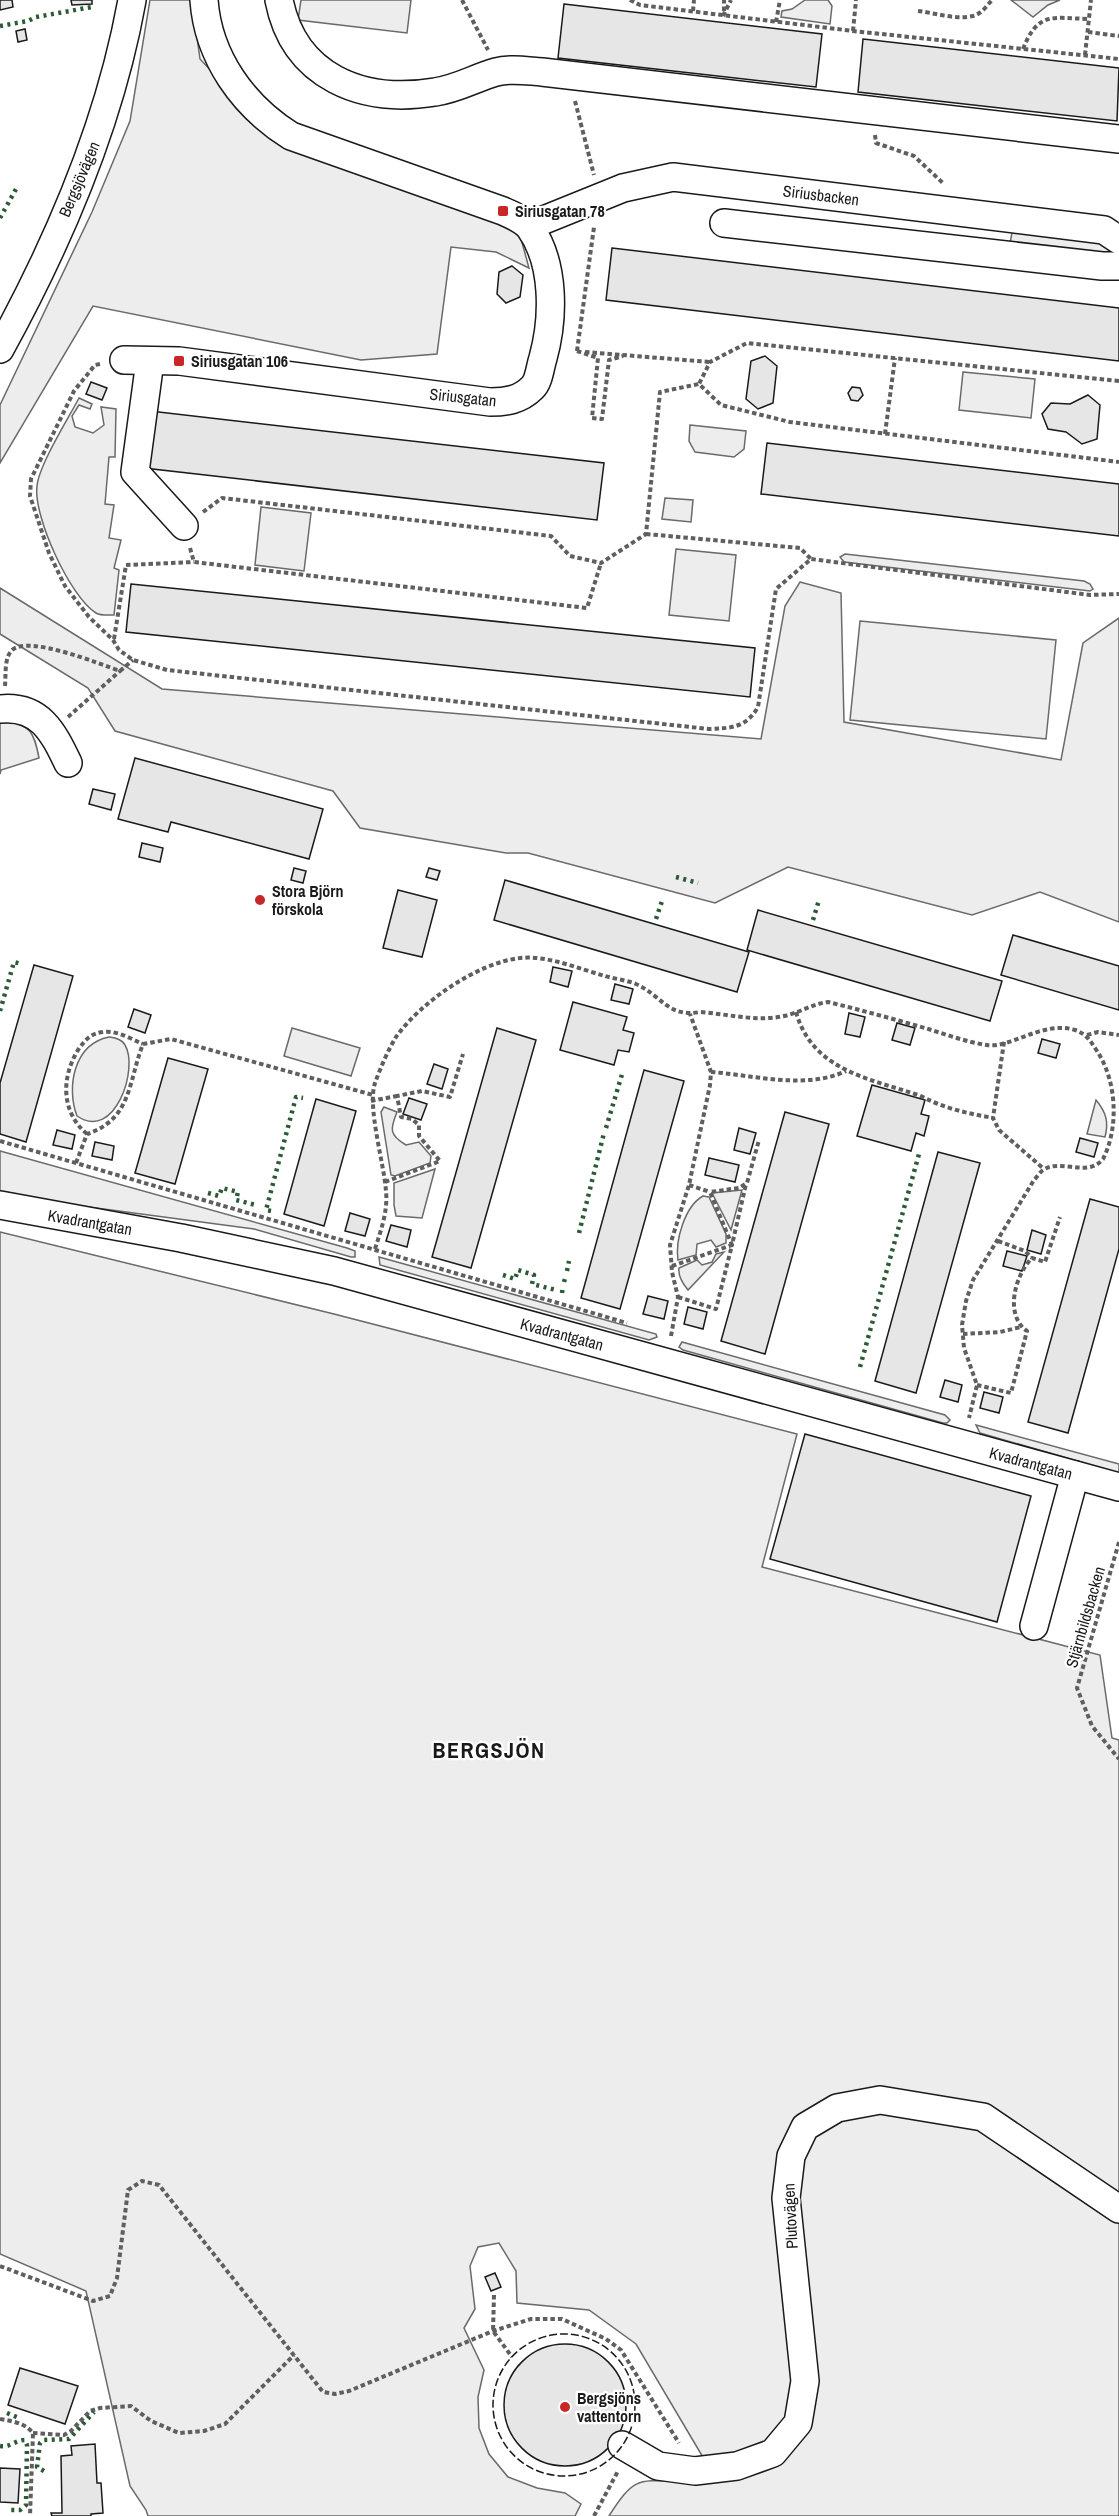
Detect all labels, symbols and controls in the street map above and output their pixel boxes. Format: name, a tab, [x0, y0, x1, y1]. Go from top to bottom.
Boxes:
street label: Bergsjövägen	[53, 138, 105, 220]
street label: Siriusbacken	[782, 179, 860, 211]
place label: Siriusgatan 78	[515, 200, 605, 222]
marker: Siriusgatan 78	[496, 204, 510, 218]
place label: Siriusgatan 106	[191, 350, 288, 372]
marker: Siriusgatan 106	[172, 354, 186, 368]
street label: Siriusgatan	[428, 383, 498, 411]
place label: Stora Björn förskola	[272, 880, 343, 920]
marker: Stora Björn förskola	[253, 893, 267, 907]
street label: Kvadrantgatan	[46, 1204, 134, 1240]
street label: Kvadrantgatan	[518, 1312, 606, 1356]
street label: Kvadrantgatan	[987, 1441, 1075, 1485]
street label: Stjärnbildsbacken	[1060, 1564, 1110, 1670]
district label: BERGSJÖN	[432, 1735, 546, 1765]
street label: Plutovägen	[777, 2183, 803, 2249]
place label: Bergsjöns vattentorn	[577, 2387, 641, 2427]
marker: Bergsjöns vattentorn	[558, 2400, 572, 2414]

